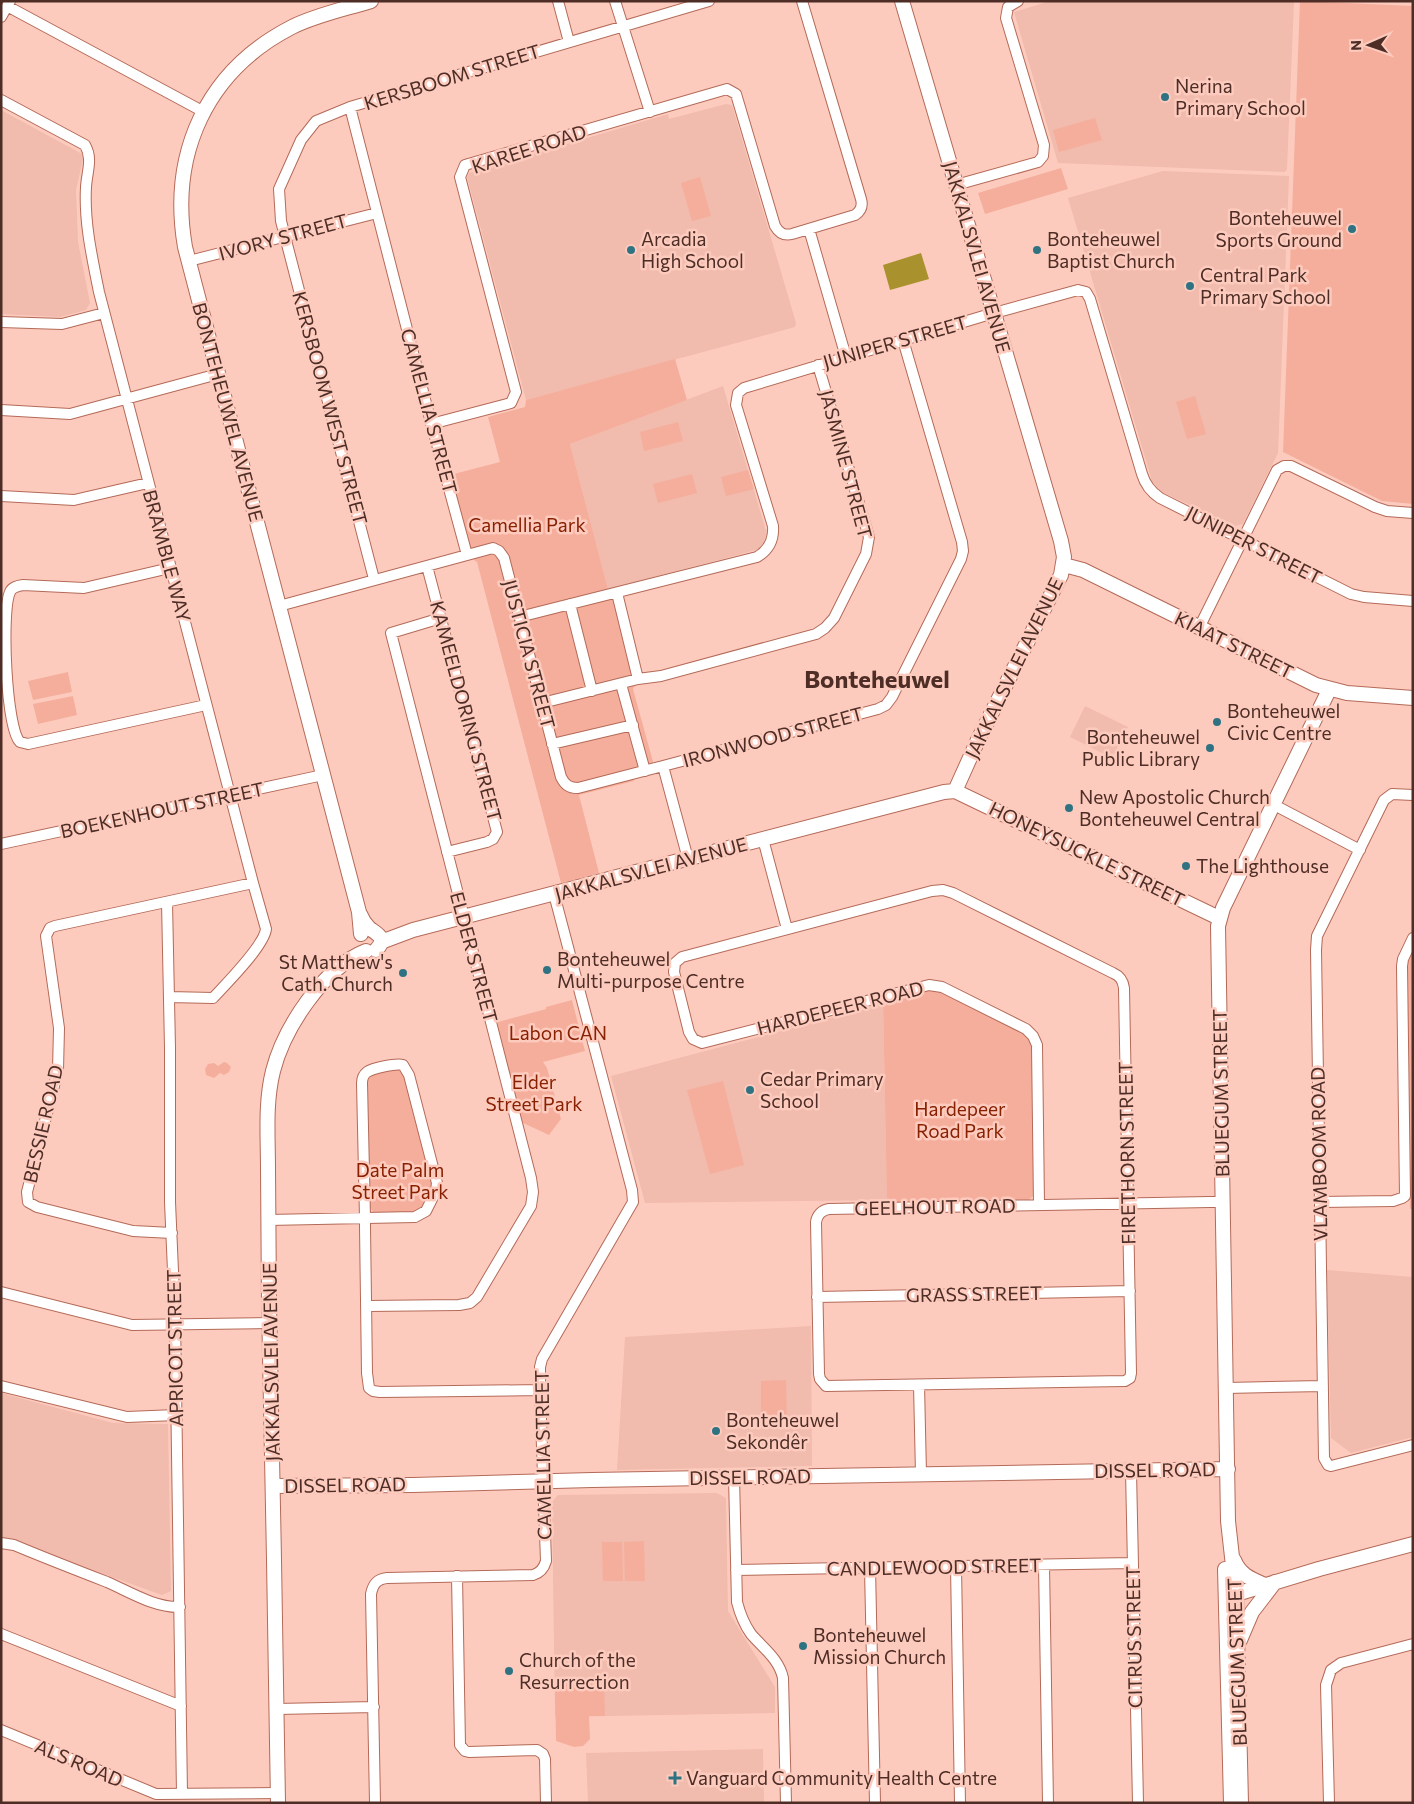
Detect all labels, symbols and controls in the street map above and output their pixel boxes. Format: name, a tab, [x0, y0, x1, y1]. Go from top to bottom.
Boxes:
north arrow	[1344, 20, 1394, 70]
street label: KERSBOOM STREET	[361, 39, 543, 114]
text: N	[1347, 40, 1364, 51]
place label: Nerina Primary School	[1175, 74, 1306, 119]
marker: Nerina Primary School	[1159, 91, 1171, 103]
street label: KAREE ROAD	[469, 119, 589, 178]
street label: JAKKALSVLEI AVENUE	[939, 158, 1016, 355]
place label: Bonteheuwel Sports Ground	[1216, 206, 1342, 251]
street label: IVORY STREET	[216, 208, 350, 265]
marker: Bonteheuwel Sports Ground	[1346, 223, 1358, 235]
place label: Arcadia High School	[641, 227, 744, 272]
place label: Bonteheuwel Baptist Church	[1047, 227, 1175, 272]
marker: Arcadia High School	[625, 244, 637, 256]
marker: Bonteheuwel Baptist Church	[1031, 244, 1043, 256]
place label: Central Park Primary School	[1200, 263, 1331, 308]
marker: Central Park Primary School	[1184, 280, 1196, 292]
street label: KERSBOOM WEST STREET	[288, 289, 373, 527]
street label: BONTEHEUWEL AVENUE	[188, 300, 269, 524]
street label: JUNIPER STREET	[820, 310, 970, 373]
street label: CAMELLIA STREET	[396, 326, 463, 496]
street label: JASMINE STREET	[816, 387, 877, 541]
street label: BRAMBLE WAY	[139, 487, 196, 625]
street label: JUNIPER STREET	[1183, 500, 1326, 589]
park label: Camellia Park	[468, 513, 586, 536]
street label: JAKKALSVLEI AVENUE	[960, 573, 1067, 762]
street label: JUSTICIA STREET	[499, 577, 560, 731]
street label: KAMEELDORING STREET	[426, 598, 507, 824]
street label: KIAAT STREET	[1171, 606, 1297, 683]
district label: Bonteheuwel	[804, 664, 950, 693]
place label: Bonteheuwel Civic Centre	[1227, 699, 1340, 744]
street label: IRONWOOD STREET	[680, 701, 866, 772]
marker: Bonteheuwel Civic Centre	[1211, 716, 1223, 728]
place label: Bonteheuwel Public Library	[1082, 725, 1200, 770]
marker: Bonteheuwel Public Library	[1204, 742, 1216, 754]
street label: BOEKENHOUT STREET	[58, 777, 266, 842]
place label: New Apostolic Church Bonteheuwel Central	[1079, 785, 1270, 830]
street label: HONEYSUCKLE STREET	[986, 796, 1189, 911]
marker: New Apostolic Church Bonteheuwel Central	[1063, 802, 1075, 814]
street label: JAKKALSVLEI AVENUE	[552, 832, 750, 905]
place label: The Lighthouse	[1196, 854, 1329, 877]
marker: The Lighthouse	[1180, 860, 1192, 872]
street label: ELDER STREET	[446, 889, 503, 1025]
place label: Bonteheuwel Multi-purpose Centre	[557, 947, 744, 992]
place label: St Matthew's Cath. Church	[279, 950, 393, 995]
marker: Bonteheuwel Multi-purpose Centre	[541, 964, 553, 976]
marker: St Matthew's Cath. Church	[397, 967, 409, 979]
street label: HARDEPEER ROAD	[754, 976, 925, 1039]
street label: BLUEGUM STREET	[1208, 1009, 1233, 1177]
park label: Labon CAN	[509, 1021, 607, 1044]
street label: FIRETHORN STREET	[1113, 1061, 1140, 1245]
street label: BESSIE ROAD	[18, 1063, 67, 1185]
place label: Cedar Primary School	[760, 1067, 884, 1112]
street label: VLAMBOOM ROAD	[1305, 1067, 1332, 1241]
park label: Elder Street Park	[485, 1070, 583, 1115]
marker: Cedar Primary School	[744, 1084, 756, 1096]
park label: Hardepeer Road Park	[914, 1097, 1006, 1142]
park label: Date Palm Street Park	[351, 1158, 449, 1203]
street label: GEELHOUT ROAD	[854, 1194, 1016, 1219]
street label: JAKKALSVLEI AVENUE	[257, 1263, 284, 1461]
street label: APRICOT STREET	[162, 1269, 187, 1427]
street label: GRASS STREET	[906, 1281, 1042, 1306]
street label: CAMELLIA STREET	[530, 1370, 555, 1540]
place label: Bonteheuwel Sekondêr	[726, 1408, 839, 1453]
marker: Bonteheuwel Sekondêr	[710, 1425, 722, 1437]
street label: DISSEL ROAD	[1094, 1457, 1216, 1482]
street label: DISSEL ROAD	[689, 1464, 811, 1489]
street label: DISSEL ROAD	[284, 1472, 406, 1497]
street label: CANDLEWOOD STREET	[826, 1553, 1042, 1580]
street label: CITRUS STREET	[1121, 1566, 1146, 1708]
street label: BLUEGUM STREET	[1222, 1578, 1251, 1746]
place label: Bonteheuwel Mission Church	[813, 1623, 946, 1668]
marker: Bonteheuwel Mission Church	[797, 1640, 809, 1652]
place label: Church of the Resurrection	[519, 1648, 636, 1693]
marker: Church of the Resurrection	[503, 1665, 515, 1677]
street label: ALS ROAD	[32, 1734, 127, 1791]
place label: Vanguard Community Health Centre	[686, 1766, 997, 1789]
marker: Vanguard Community Health Centre	[668, 1771, 682, 1785]

